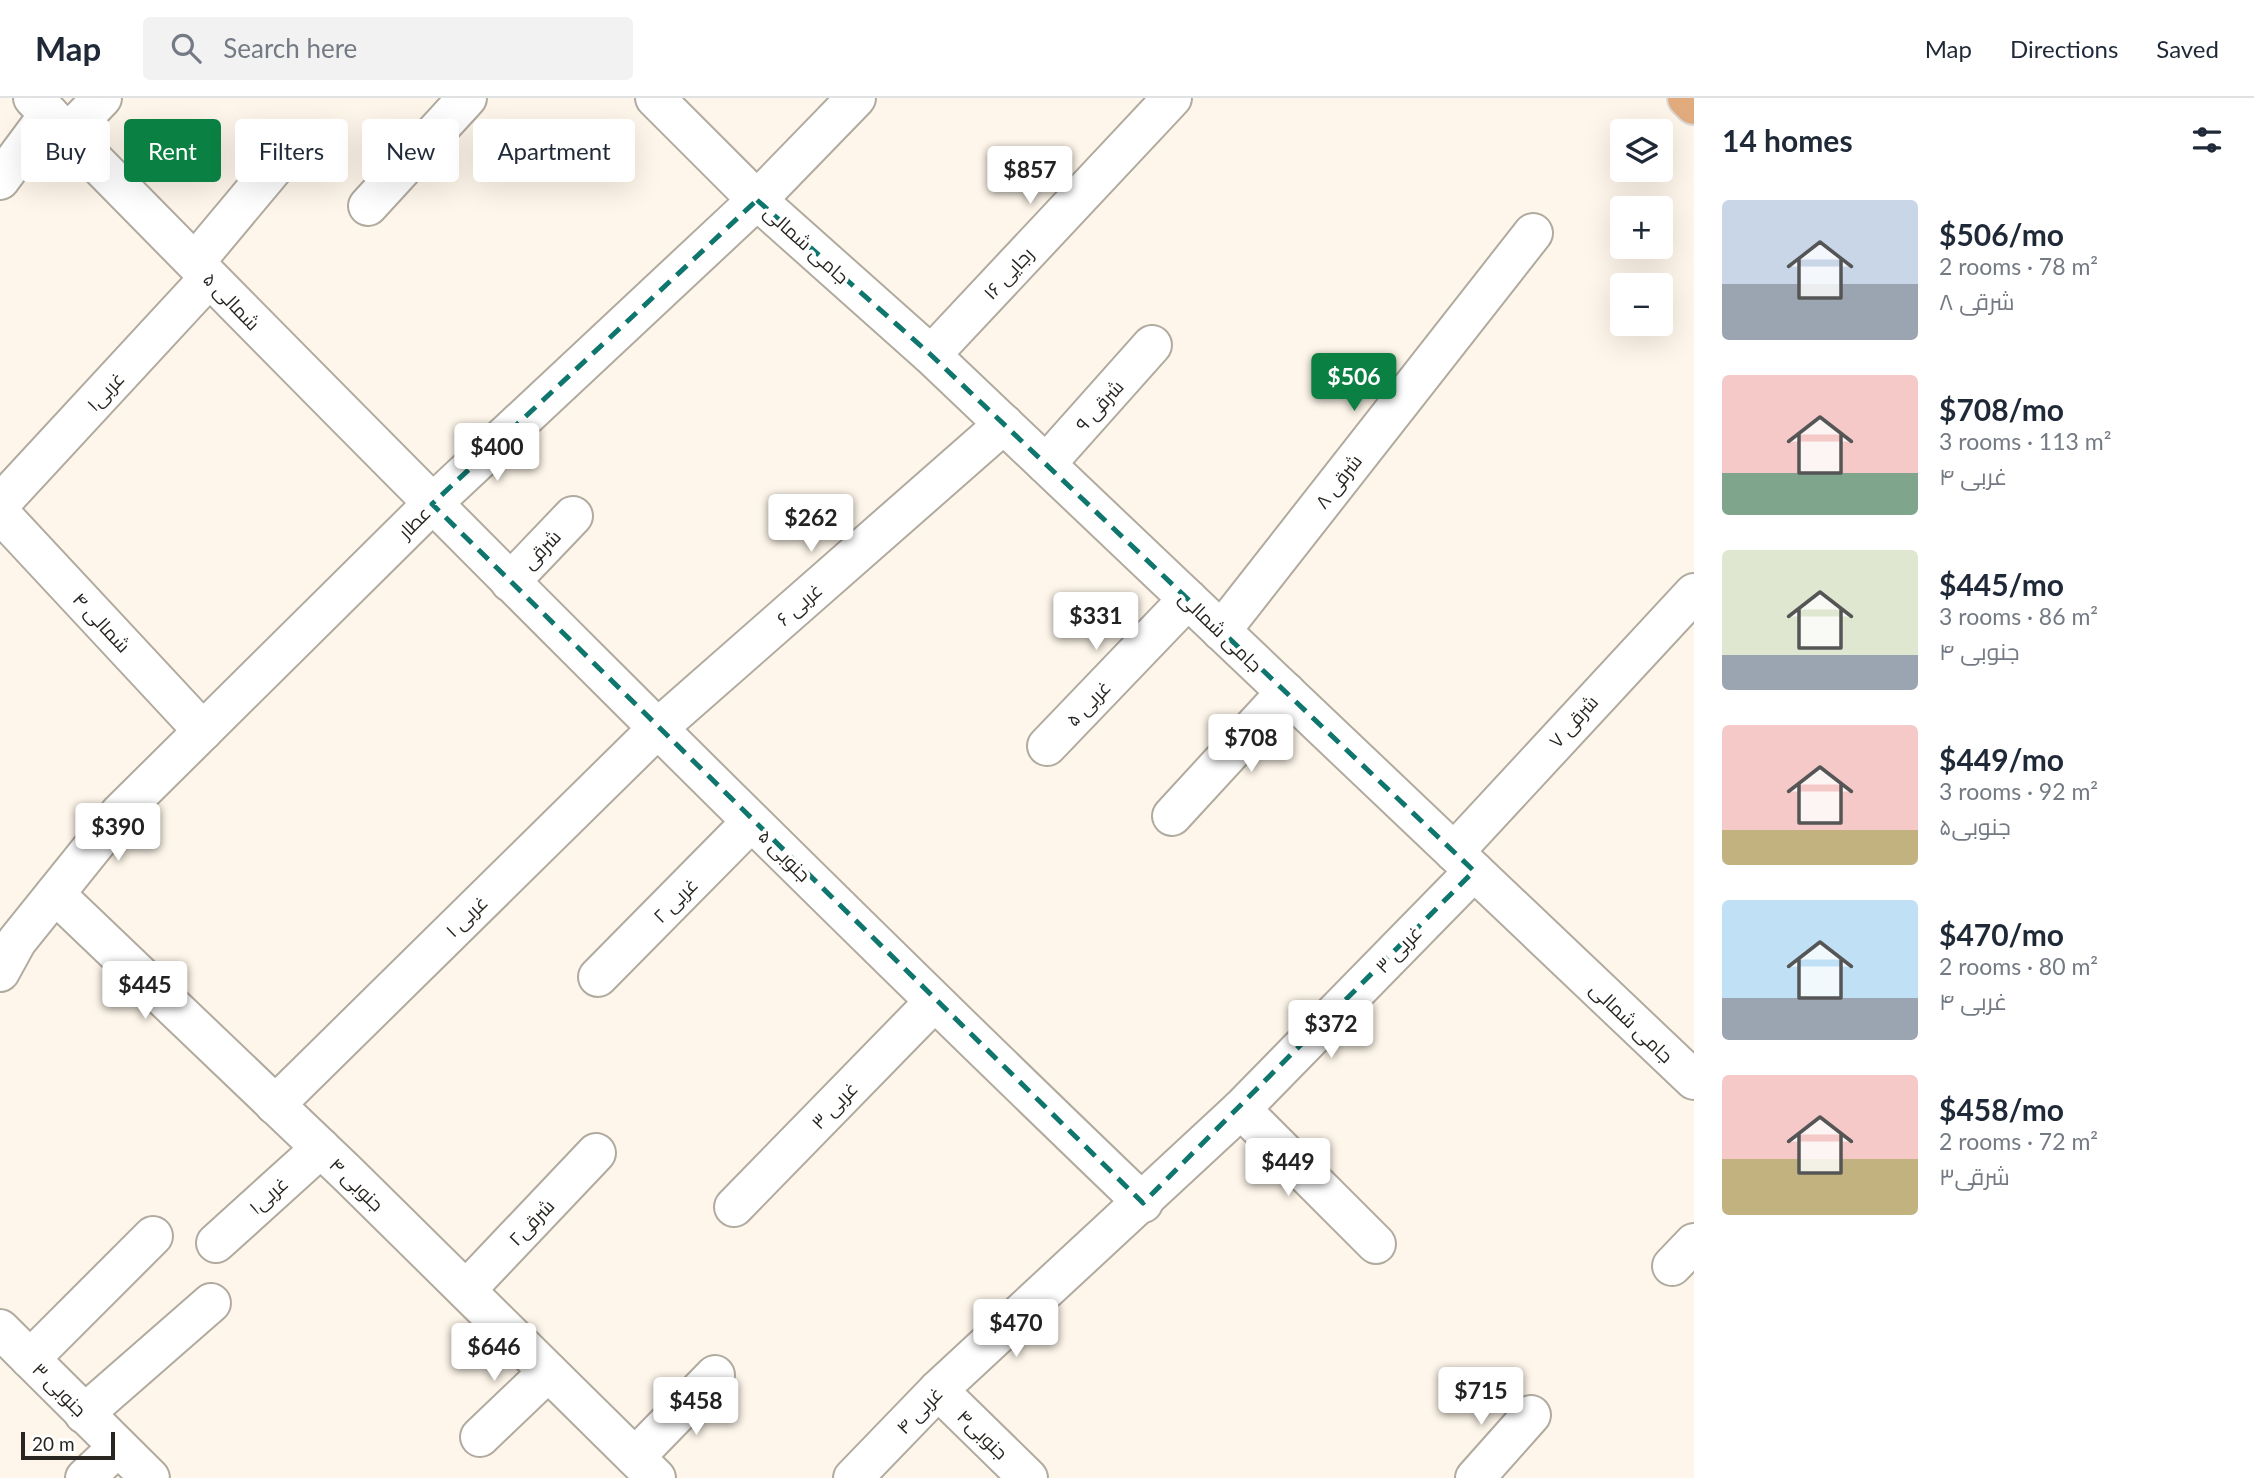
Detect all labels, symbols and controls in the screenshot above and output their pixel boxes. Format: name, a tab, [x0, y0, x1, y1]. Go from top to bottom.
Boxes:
search box	[143, 17, 633, 80]
text: Map	[35, 28, 101, 68]
icon: search	[167, 29, 205, 67]
text: Search here	[223, 32, 357, 64]
text: Map	[1925, 34, 1972, 63]
text: Directions	[2010, 34, 2118, 63]
text: Saved	[2156, 34, 2219, 63]
chip: Buy	[21, 119, 110, 182]
chip: Rent	[124, 119, 221, 182]
chip: Filters	[235, 119, 348, 182]
chip: New	[362, 119, 459, 182]
chip: Apartment	[473, 119, 635, 182]
map controls	[1610, 119, 1673, 336]
button: layers	[1610, 119, 1673, 182]
icon: filters	[2188, 121, 2226, 159]
text: 14 homes	[1722, 122, 1853, 158]
pin: $857	[989, 146, 1071, 206]
text: $857	[1003, 155, 1057, 183]
button: +	[1610, 196, 1673, 259]
street label: جامی شمالی	[759, 200, 854, 289]
text: $506/mo	[1939, 216, 2064, 252]
icon: home	[1778, 228, 1862, 312]
street label: رجایی ۱۶	[978, 242, 1039, 305]
text: 2 rooms · 78 m²	[1939, 252, 2098, 280]
street label: شمالی ۵	[198, 267, 265, 335]
button: −	[1610, 273, 1673, 336]
text: شرقی ۸	[1939, 287, 2015, 315]
pin: $506	[1313, 354, 1395, 413]
text: $506	[1327, 362, 1381, 390]
street label: غربی۱	[81, 367, 129, 416]
street label: شرقی ۹	[1070, 375, 1128, 436]
text: $708/mo	[1939, 391, 2064, 427]
icon: home	[1778, 403, 1862, 487]
pin: $400	[456, 424, 538, 483]
text: 3 rooms · 113 m²	[1939, 427, 2111, 455]
text: $400	[470, 432, 524, 460]
street label: شرقی ۸	[1310, 449, 1367, 513]
text: غربی ۴	[1939, 462, 2007, 490]
pin: $262	[770, 494, 852, 554]
street label: عطار	[392, 501, 436, 544]
text: $262	[784, 503, 838, 531]
street label: شرقی	[517, 525, 566, 574]
text: $445/mo	[1939, 566, 2064, 602]
street label: غربی ۶	[772, 578, 827, 631]
icon: home	[1778, 578, 1862, 662]
street label: جامی شمالی	[1174, 586, 1267, 677]
street label: شمالی ۴	[68, 587, 136, 657]
pin: $331	[1055, 592, 1137, 652]
text: $331	[1069, 601, 1123, 629]
text: 3 rooms · 86 m²	[1939, 602, 2098, 630]
text: جنوبی ۴	[1939, 637, 2019, 665]
street label: غربی ۵	[1061, 676, 1116, 731]
street label: شرقی ۷	[1544, 690, 1603, 753]
pin: $708	[1210, 714, 1292, 774]
text: $708	[1224, 723, 1278, 751]
text: $449/mo	[1939, 741, 2064, 777]
icon: home	[1778, 753, 1862, 837]
text: 3 rooms · 92 m²	[1939, 777, 2098, 805]
pin: $390	[77, 804, 159, 863]
text: $390	[91, 812, 145, 840]
text: جنوبی۵	[1939, 812, 2011, 840]
street label: جنوبی ۵	[753, 824, 816, 887]
street label: غربی ۲	[648, 873, 703, 928]
street label: غربی ۱	[440, 891, 493, 942]
text: $470/mo	[1939, 916, 2064, 952]
street label: غربی ۳	[1370, 921, 1427, 978]
icon: home	[1778, 928, 1862, 1012]
text: 2 rooms · 80 m²	[1939, 952, 2098, 980]
pin: $445	[104, 962, 186, 1021]
text: $445	[118, 970, 172, 998]
street label: جامی شمالی	[1585, 977, 1678, 1068]
text: غربی ۴	[1939, 987, 2007, 1015]
pin: $372	[1290, 1000, 1372, 1060]
text: $372	[1304, 1009, 1358, 1037]
street label: غربی ۳	[806, 1077, 863, 1134]
text: $458/mo	[1939, 1091, 2064, 1127]
icon: home	[1778, 1103, 1862, 1187]
text: 2 rooms · 72 m²	[1939, 1127, 2098, 1155]
pin: $449	[1247, 1138, 1329, 1198]
text: $449	[1261, 1147, 1315, 1175]
street label: جنوبی ۴	[324, 1153, 389, 1216]
text: شرقی۳	[1939, 1162, 2010, 1190]
street label: غربی۱	[244, 1171, 293, 1219]
street label: شرقی۲	[503, 1194, 559, 1251]
pin: $470	[975, 1300, 1057, 1359]
text: $470	[989, 1308, 1043, 1336]
pin: $646	[453, 1324, 535, 1383]
text: $646	[467, 1332, 521, 1360]
street label: جنوبی ۳	[28, 1357, 92, 1421]
pin: $715	[1440, 1368, 1522, 1427]
text: $715	[1454, 1376, 1508, 1404]
pin: $458	[655, 1378, 737, 1437]
street label: غربی ۴	[891, 1382, 948, 1439]
text: $458	[669, 1386, 723, 1414]
street label: جنوبی۴	[952, 1404, 1013, 1464]
scale bar	[21, 1429, 116, 1461]
text: 20 m	[32, 1432, 75, 1455]

